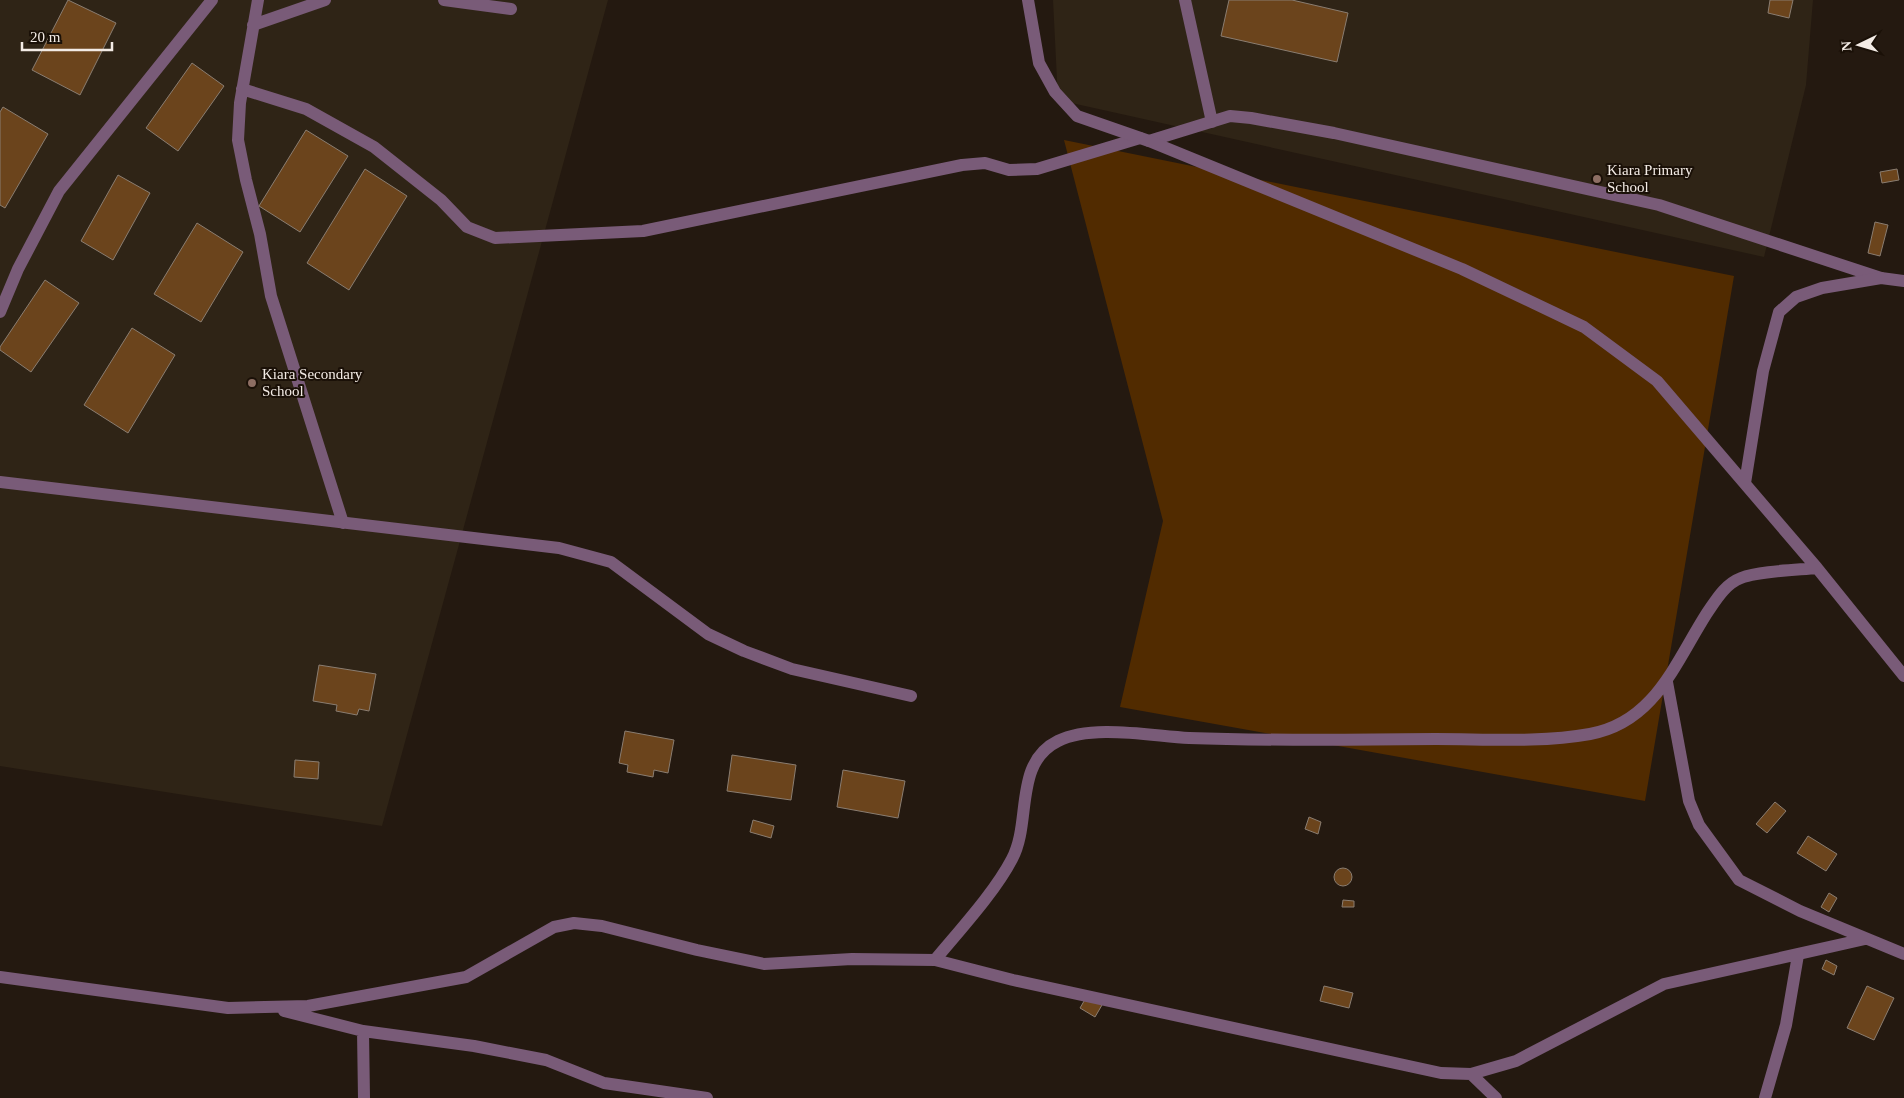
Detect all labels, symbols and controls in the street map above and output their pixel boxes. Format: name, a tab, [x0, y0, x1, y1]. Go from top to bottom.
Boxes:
scale bar	[22, 20, 112, 52]
north arrow	[1834, 20, 1884, 70]
text: 20 m	[30, 29, 61, 45]
text: N	[1839, 40, 1854, 52]
place label: Kiara Primary School	[1607, 162, 1693, 195]
marker: Kiara Primary School	[1591, 173, 1603, 185]
place label: Kiara Secondary School	[262, 366, 363, 399]
marker: Kiara Secondary School	[246, 377, 258, 389]

